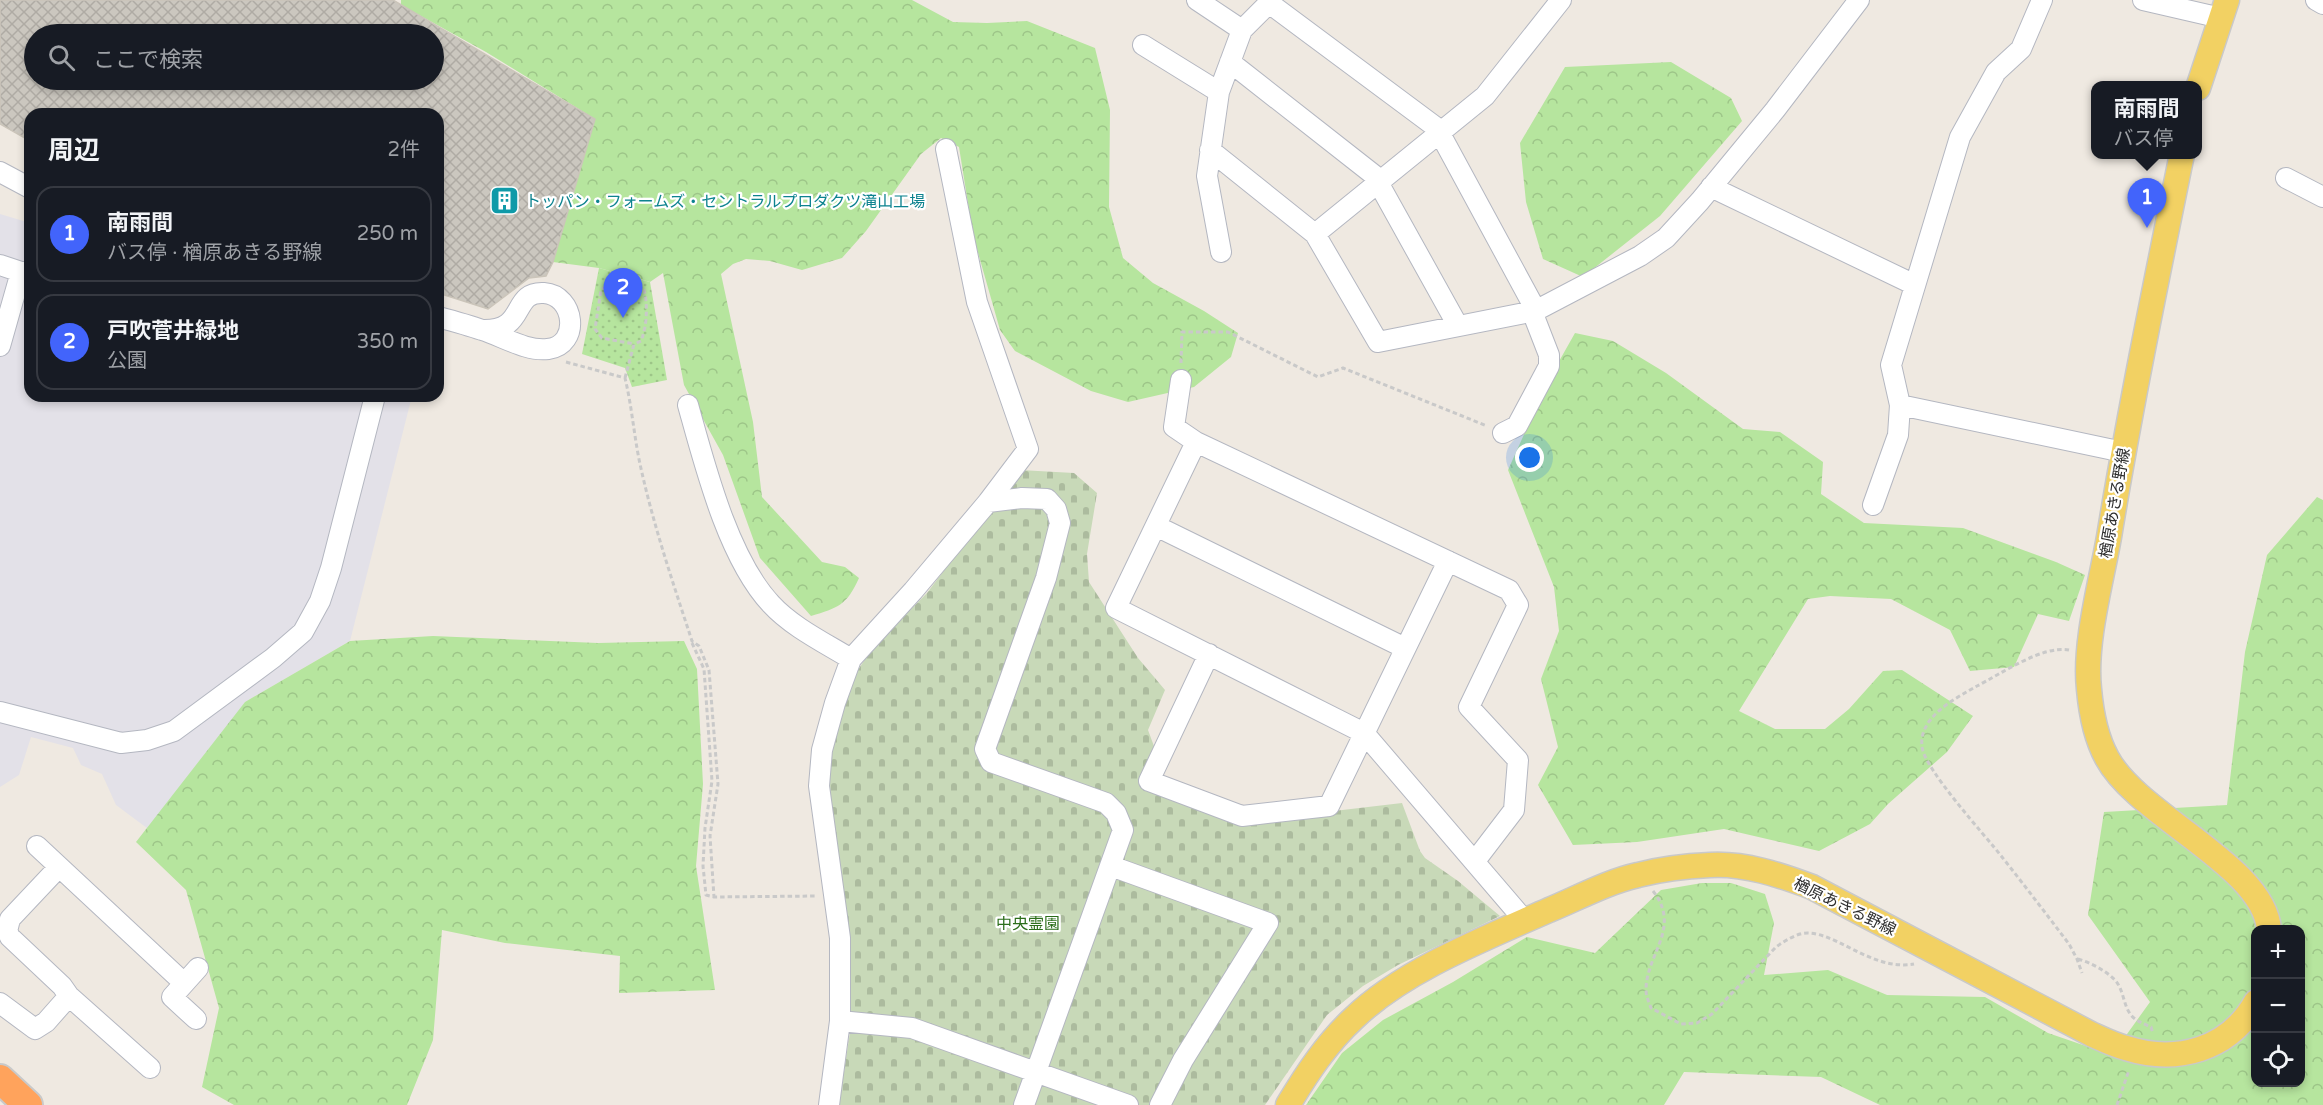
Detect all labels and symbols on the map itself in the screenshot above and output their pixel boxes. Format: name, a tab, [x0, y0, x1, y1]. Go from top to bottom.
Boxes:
pin: 1	[2128, 178, 2166, 228]
building icon: トッパン・フォームズ・セントラルプロダクツ滝山工場	[488, 185, 520, 217]
place label: トッパン・フォームズ・セントラルプロダクツ滝山工場	[525, 192, 925, 212]
pin: 2	[604, 268, 642, 318]
your location	[1515, 443, 1544, 472]
street label: 楢原あきる野線	[2095, 446, 2135, 560]
street label: 楢原あきる野線	[1790, 873, 1899, 940]
park label: 中央霊園	[996, 914, 1060, 934]

